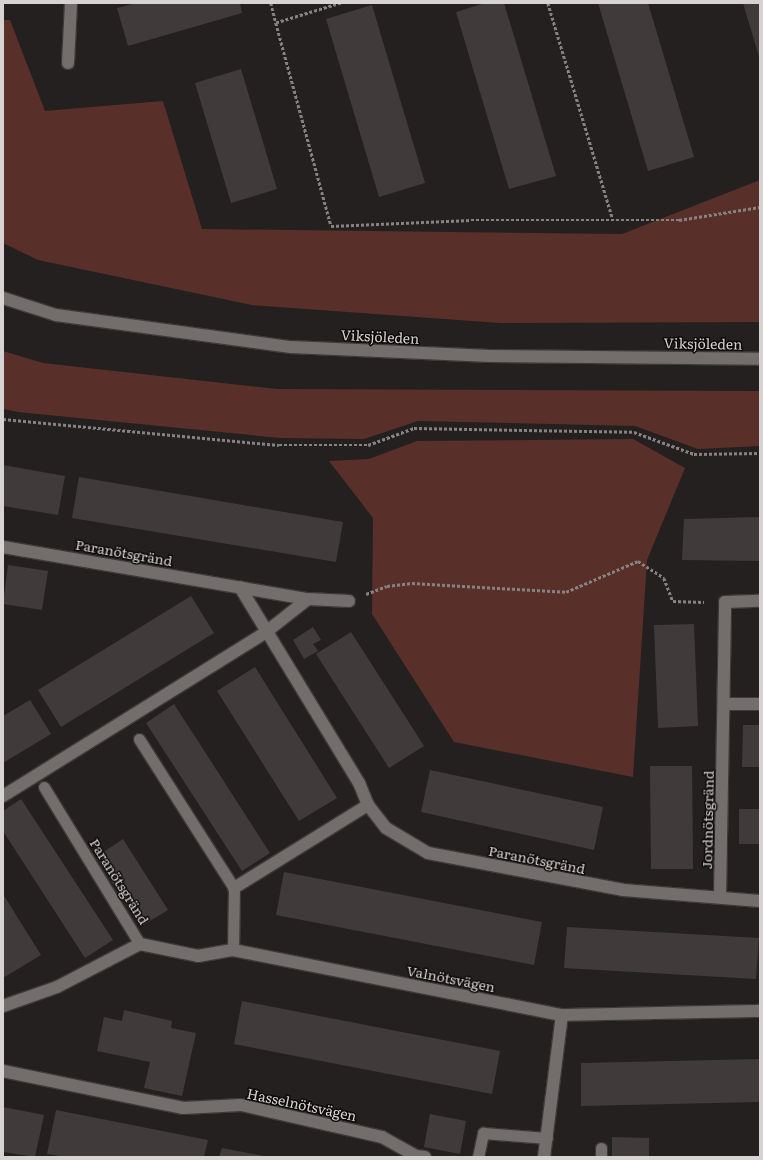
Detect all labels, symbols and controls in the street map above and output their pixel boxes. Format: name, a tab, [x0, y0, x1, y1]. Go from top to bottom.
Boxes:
street label: Viksjöleden	[340, 326, 420, 346]
street label: Viksjöleden	[664, 334, 742, 352]
street label: Paranötsgränd	[74, 535, 174, 569]
street label: Jordnötsgränd	[698, 770, 716, 870]
street label: Paranötsgränd	[87, 835, 153, 927]
street label: Paranötsgränd	[487, 841, 587, 877]
street label: Valnötsvägen	[405, 961, 497, 995]
street label: Hasselnötsvägen	[246, 1084, 358, 1124]

